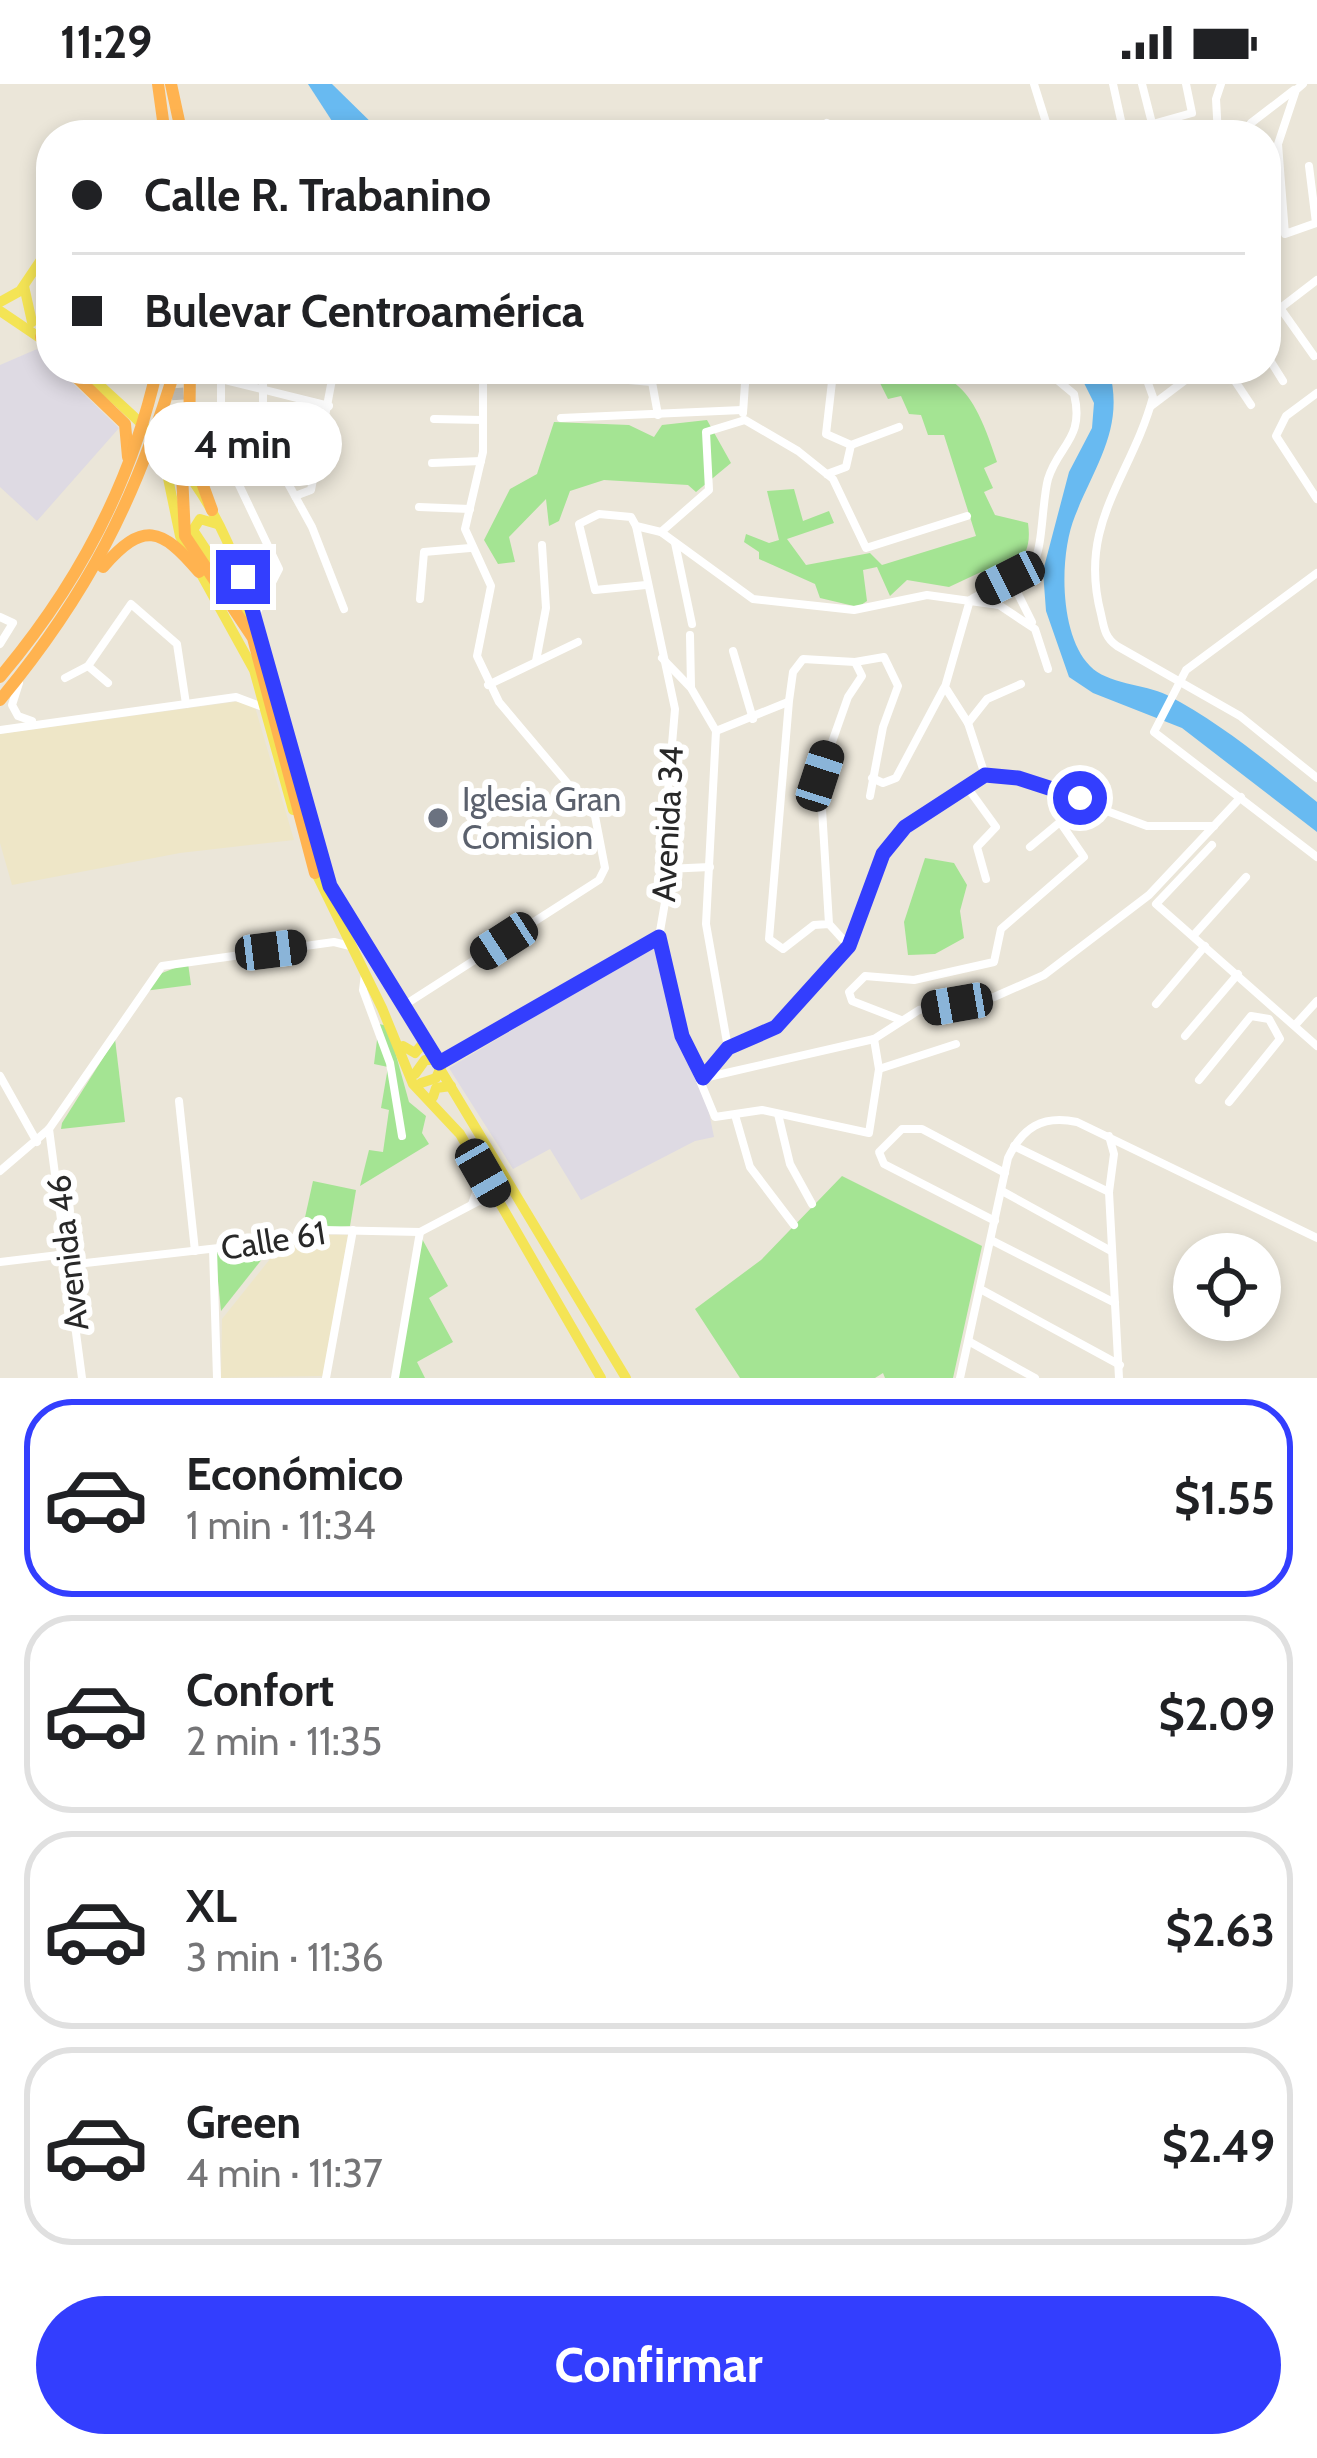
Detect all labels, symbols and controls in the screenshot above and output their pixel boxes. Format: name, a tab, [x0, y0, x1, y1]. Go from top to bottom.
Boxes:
text: 11:29	[60, 15, 152, 69]
text: Calle R. Trabanino	[144, 168, 491, 222]
text: Bulevar Centroamérica	[144, 284, 584, 338]
callout: 4 min	[144, 403, 342, 487]
text: 4 min	[194, 420, 292, 468]
car	[970, 546, 1050, 610]
route end	[216, 550, 270, 604]
car	[792, 736, 848, 816]
street label: Avenida 34	[643, 745, 691, 903]
route start	[1053, 771, 1107, 825]
place label: Iglesia Gran Comision	[462, 779, 621, 857]
marker: Iglesia Gran Comision	[425, 805, 451, 831]
car	[464, 906, 544, 976]
car	[233, 928, 309, 972]
car	[918, 980, 996, 1028]
car	[449, 1133, 517, 1213]
street label: Avenida 46	[38, 1173, 96, 1333]
street label: Calle 61	[218, 1212, 328, 1268]
map controls	[1173, 1233, 1281, 1341]
button: locate	[1173, 1233, 1281, 1341]
icon: car	[42, 1444, 150, 1552]
text: Económico	[186, 1447, 403, 1501]
text: $1.55	[1174, 1471, 1275, 1525]
text: 1 min · 11:34	[186, 1501, 376, 1549]
icon: car	[42, 1660, 150, 1768]
text: Confort	[186, 1663, 334, 1717]
text: $2.09	[1158, 1687, 1275, 1741]
text: 2 min · 11:35	[186, 1717, 382, 1765]
icon: car	[42, 1876, 150, 1984]
text: XL	[186, 1879, 237, 1933]
text: $2.63	[1166, 1903, 1275, 1957]
text: 3 min · 11:36	[186, 1933, 384, 1981]
icon: car	[42, 2092, 150, 2200]
text: Green	[186, 2095, 301, 2149]
text: $2.49	[1162, 2119, 1275, 2173]
text: 4 min · 11:37	[186, 2149, 383, 2197]
button: Confirmar	[36, 2296, 1281, 2434]

